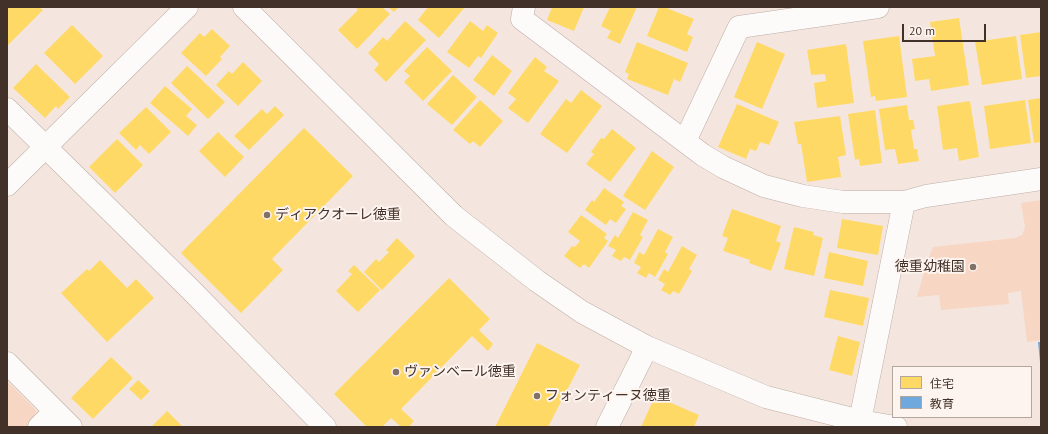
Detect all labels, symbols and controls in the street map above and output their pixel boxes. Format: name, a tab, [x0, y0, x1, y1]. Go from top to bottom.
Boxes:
scale bar	[904, 16, 988, 42]
text: 20 m	[909, 23, 935, 38]
place label: ディアクオーレ徳重	[275, 207, 401, 223]
marker: ディアクオーレ徳重	[262, 210, 272, 220]
place label: 徳重幼稚園	[895, 259, 965, 275]
marker: 徳重幼稚園	[968, 262, 978, 272]
place label: ヴァンベール徳重	[404, 364, 516, 380]
legend	[892, 366, 1032, 418]
marker: ヴァンベール徳重	[391, 367, 401, 377]
text: 住宅	[930, 376, 954, 391]
place label: フォンティーヌ徳重	[545, 388, 671, 404]
marker: フォンティーヌ徳重	[532, 391, 542, 401]
text: 教育	[930, 396, 954, 411]

